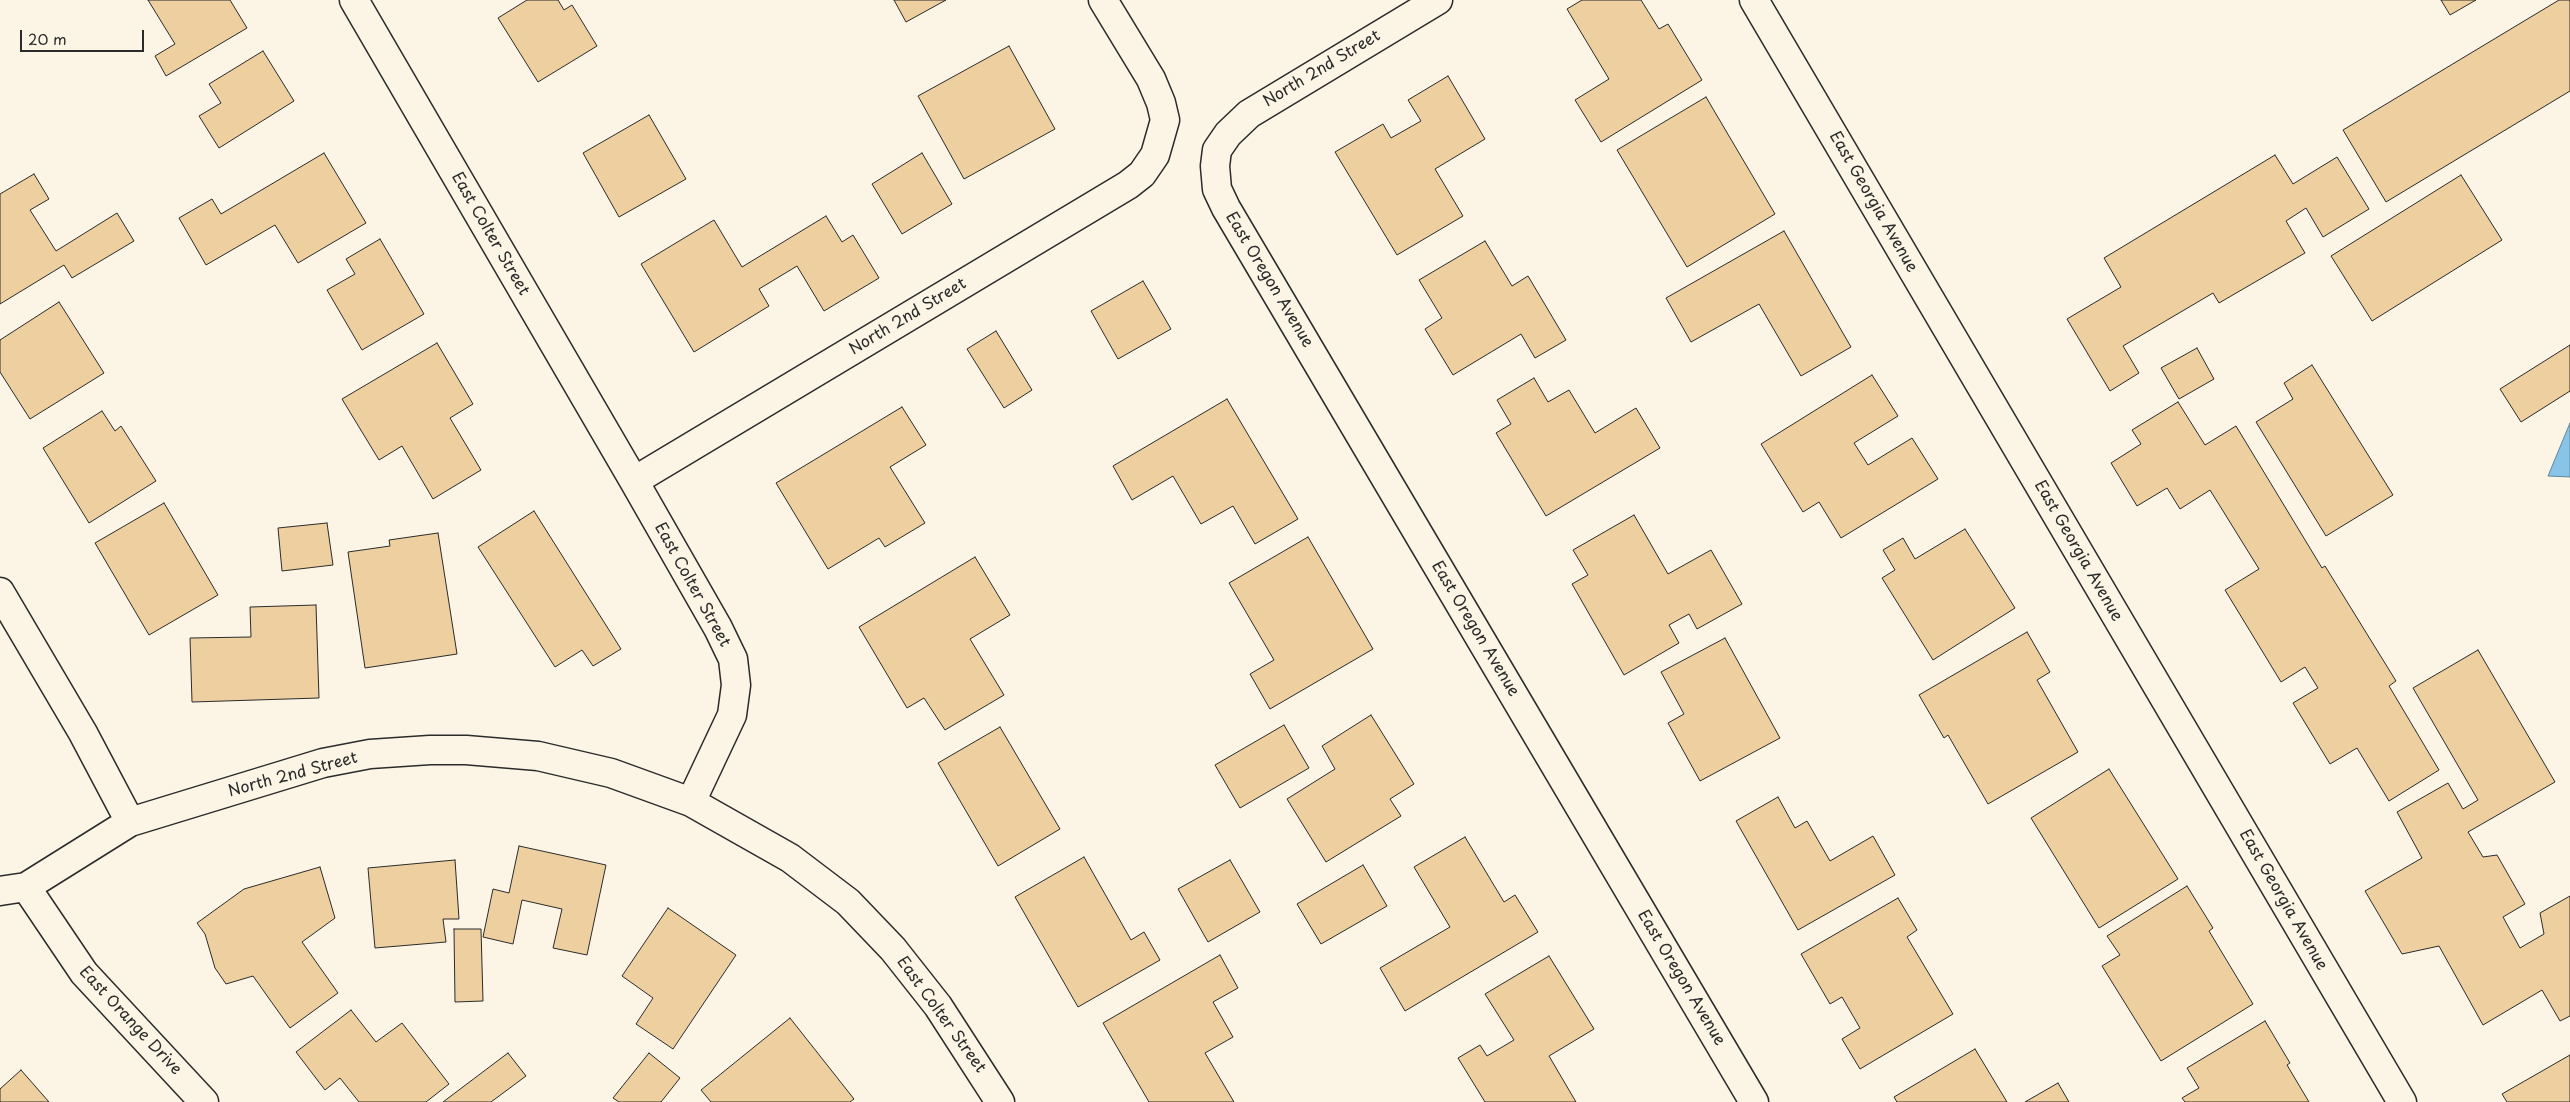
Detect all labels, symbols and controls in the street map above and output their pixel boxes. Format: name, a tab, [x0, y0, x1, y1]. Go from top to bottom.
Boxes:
scale bar	[22, 20, 146, 52]
text: 20 m	[28, 27, 67, 50]
street label: North 2nd Street	[1260, 27, 1384, 111]
street label: East Georgia Avenue	[1825, 128, 1921, 276]
street label: East Colter Street	[447, 169, 533, 299]
street label: East Oregon Avenue	[1221, 209, 1317, 351]
street label: North 2nd Street	[846, 275, 970, 359]
street label: East Georgia Avenue	[2030, 477, 2126, 625]
street label: East Colter Street	[650, 520, 734, 650]
street label: East Oregon Avenue	[1427, 558, 1523, 700]
street label: North 2nd Street	[226, 749, 360, 801]
street label: East Georgia Avenue	[2235, 826, 2331, 974]
street label: East Oregon Avenue	[1633, 907, 1729, 1049]
street label: East Colter Street	[892, 953, 990, 1077]
street label: East Orange Drive	[75, 963, 185, 1079]

